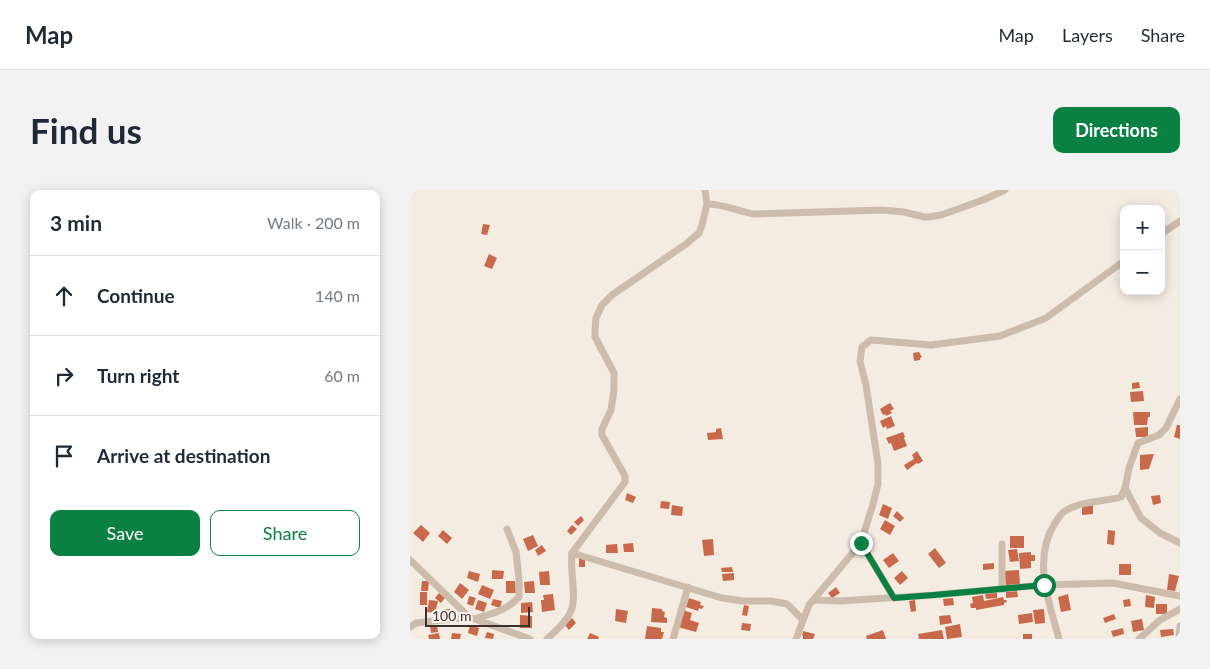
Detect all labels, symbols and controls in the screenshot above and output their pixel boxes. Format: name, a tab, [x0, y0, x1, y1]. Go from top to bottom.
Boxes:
text: Map	[25, 20, 73, 49]
text: Map	[998, 24, 1034, 46]
text: Layers	[1062, 24, 1113, 46]
text: Share	[1141, 24, 1185, 46]
button: Directions	[1053, 107, 1180, 153]
text: Find us	[30, 109, 142, 151]
map controls	[1120, 205, 1165, 295]
button: +	[1120, 205, 1165, 250]
text: 3 min	[50, 210, 102, 235]
text: Walk · 200 m	[267, 213, 360, 232]
button: −	[1120, 250, 1165, 295]
icon: ahead	[50, 282, 78, 310]
text: Continue	[97, 284, 175, 307]
text: 140 m	[315, 286, 360, 305]
icon: right	[50, 362, 78, 390]
text: Turn right	[97, 364, 179, 387]
text: 60 m	[324, 366, 360, 385]
icon: arrive	[50, 442, 78, 470]
text: Arrive at destination	[97, 444, 270, 467]
button: Save	[50, 510, 200, 556]
button: Share	[210, 510, 360, 556]
route end	[850, 532, 873, 555]
route start	[1033, 574, 1056, 597]
scale bar	[425, 604, 530, 627]
text: 100 m	[432, 607, 471, 624]

